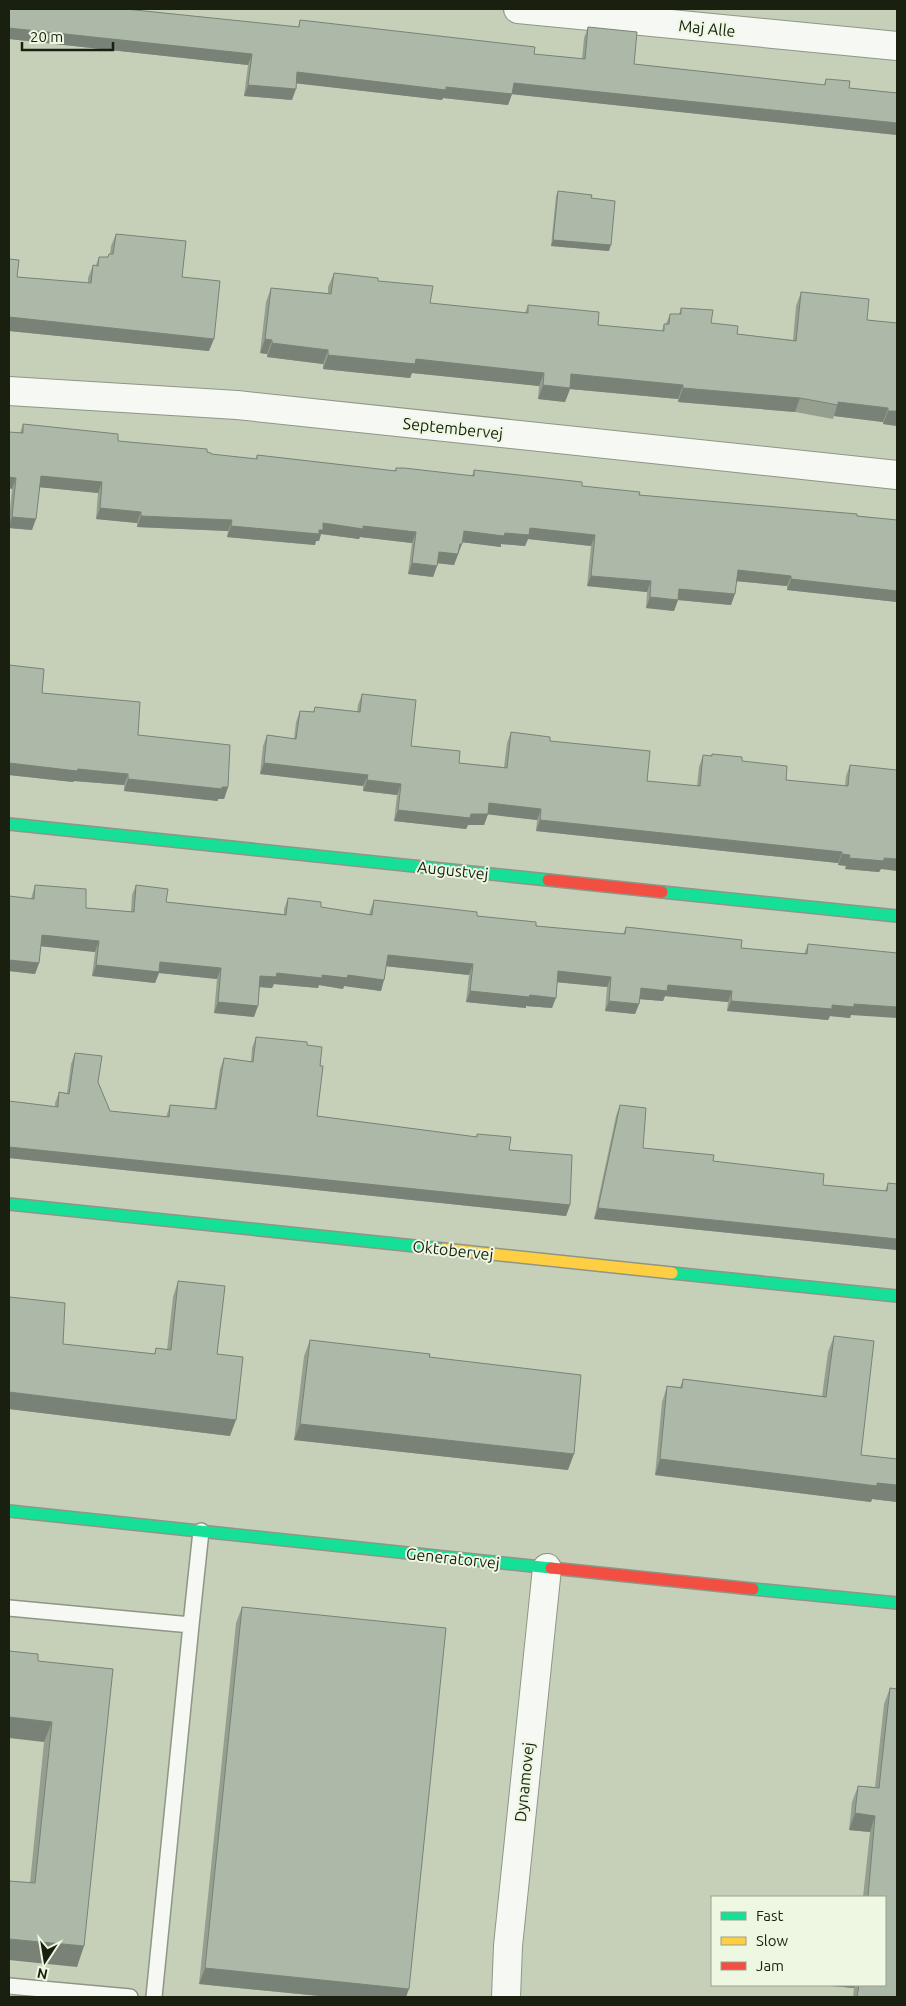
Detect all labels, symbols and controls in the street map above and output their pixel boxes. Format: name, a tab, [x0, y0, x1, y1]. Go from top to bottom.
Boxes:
street label: Maj Alle	[678, 16, 736, 40]
scale bar	[22, 20, 114, 52]
text: 20 m	[30, 28, 63, 45]
street label: Septembervej	[402, 414, 504, 442]
street label: Augustvej	[416, 857, 490, 883]
street label: Oktobervej	[412, 1237, 494, 1263]
street label: Generatorvej	[405, 1544, 501, 1572]
street label: Dynamovej	[511, 1741, 537, 1823]
legend	[711, 1896, 886, 1986]
text: Fast	[756, 1907, 784, 1924]
text: Slow	[756, 1932, 789, 1949]
north arrow	[20, 1936, 70, 1986]
text: Jam	[756, 1957, 784, 1974]
text: N	[36, 1965, 49, 1983]

